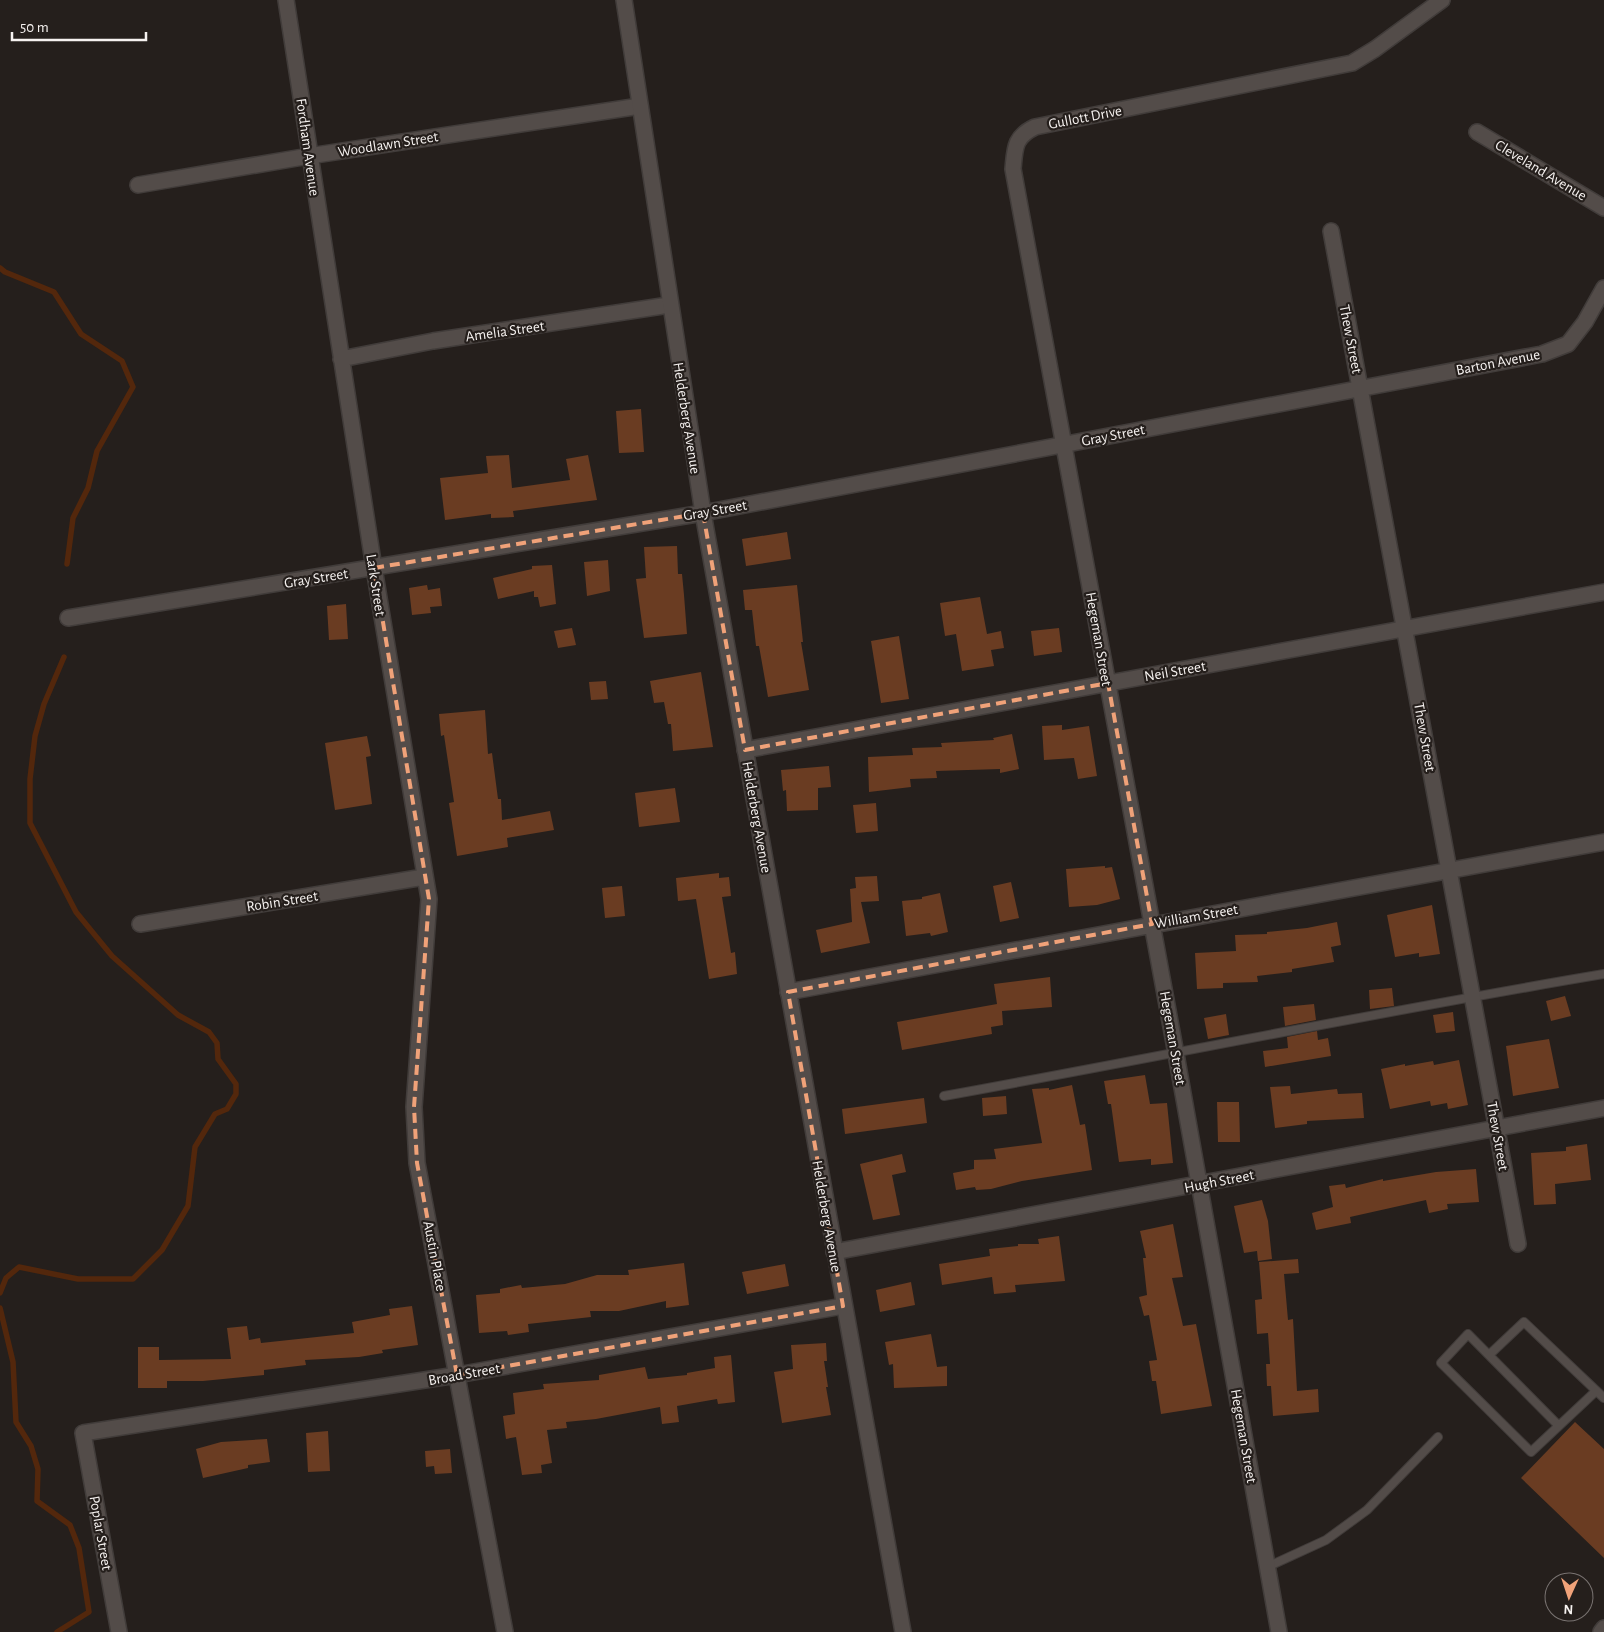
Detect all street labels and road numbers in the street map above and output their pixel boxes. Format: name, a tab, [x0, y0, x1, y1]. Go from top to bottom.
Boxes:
street label: Fordham Avenue	[293, 97, 322, 197]
street label: Gullott Drive	[1047, 103, 1123, 132]
street label: Woodlawn Street	[337, 129, 439, 160]
street label: Cleveland Avenue	[1492, 137, 1589, 204]
street label: Thew Street	[1336, 303, 1365, 375]
street label: Amelia Street	[465, 319, 546, 344]
street label: Barton Avenue	[1455, 347, 1542, 378]
street label: Helderberg Avenue	[670, 361, 703, 475]
street label: Gray Street	[1080, 422, 1146, 449]
street label: Gray Street	[682, 497, 748, 523]
street label: Lark Street	[363, 553, 388, 617]
street label: Gray Street	[283, 566, 349, 591]
street label: Hegeman Street	[1083, 591, 1114, 687]
street label: Neil Street	[1143, 659, 1207, 684]
street label: Thew Street	[1411, 701, 1438, 773]
street label: Helderberg Avenue	[739, 760, 774, 874]
street label: Robin Street	[245, 888, 319, 915]
street label: William Street	[1153, 902, 1239, 931]
street label: Hegeman Street	[1157, 990, 1188, 1086]
street label: Thew Street	[1484, 1100, 1511, 1172]
street label: Helderberg Avenue	[809, 1159, 844, 1273]
street label: Hugh Street	[1183, 1167, 1255, 1196]
street label: Austin Place	[420, 1220, 449, 1293]
street label: Broad Street	[427, 1361, 501, 1388]
street label: Hegeman Street	[1228, 1388, 1259, 1484]
street label: Poplar Street	[87, 1495, 114, 1572]

